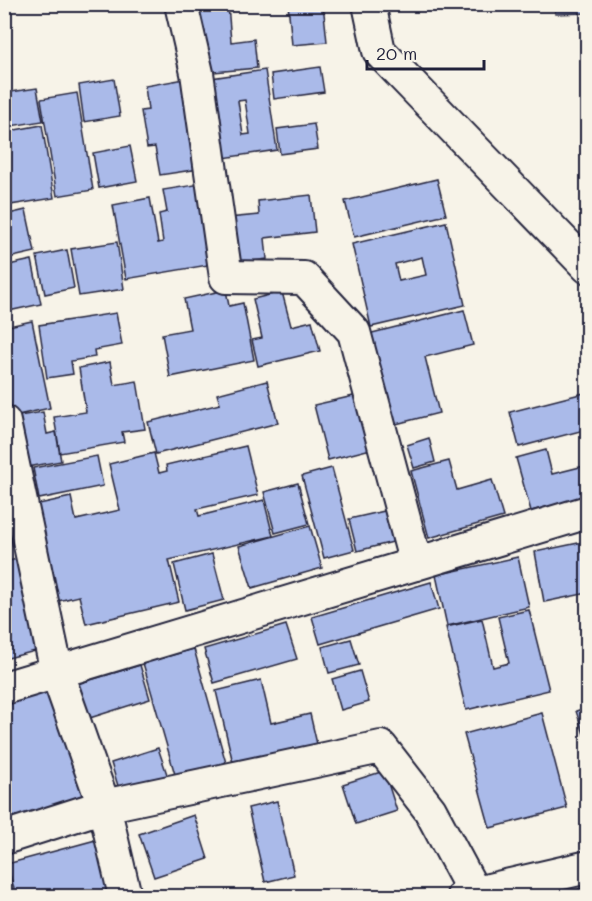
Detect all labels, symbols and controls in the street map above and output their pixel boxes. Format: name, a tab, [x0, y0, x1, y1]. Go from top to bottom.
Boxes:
scale bar	[367, 33, 484, 71]
text: 20 m	[376, 41, 417, 65]

